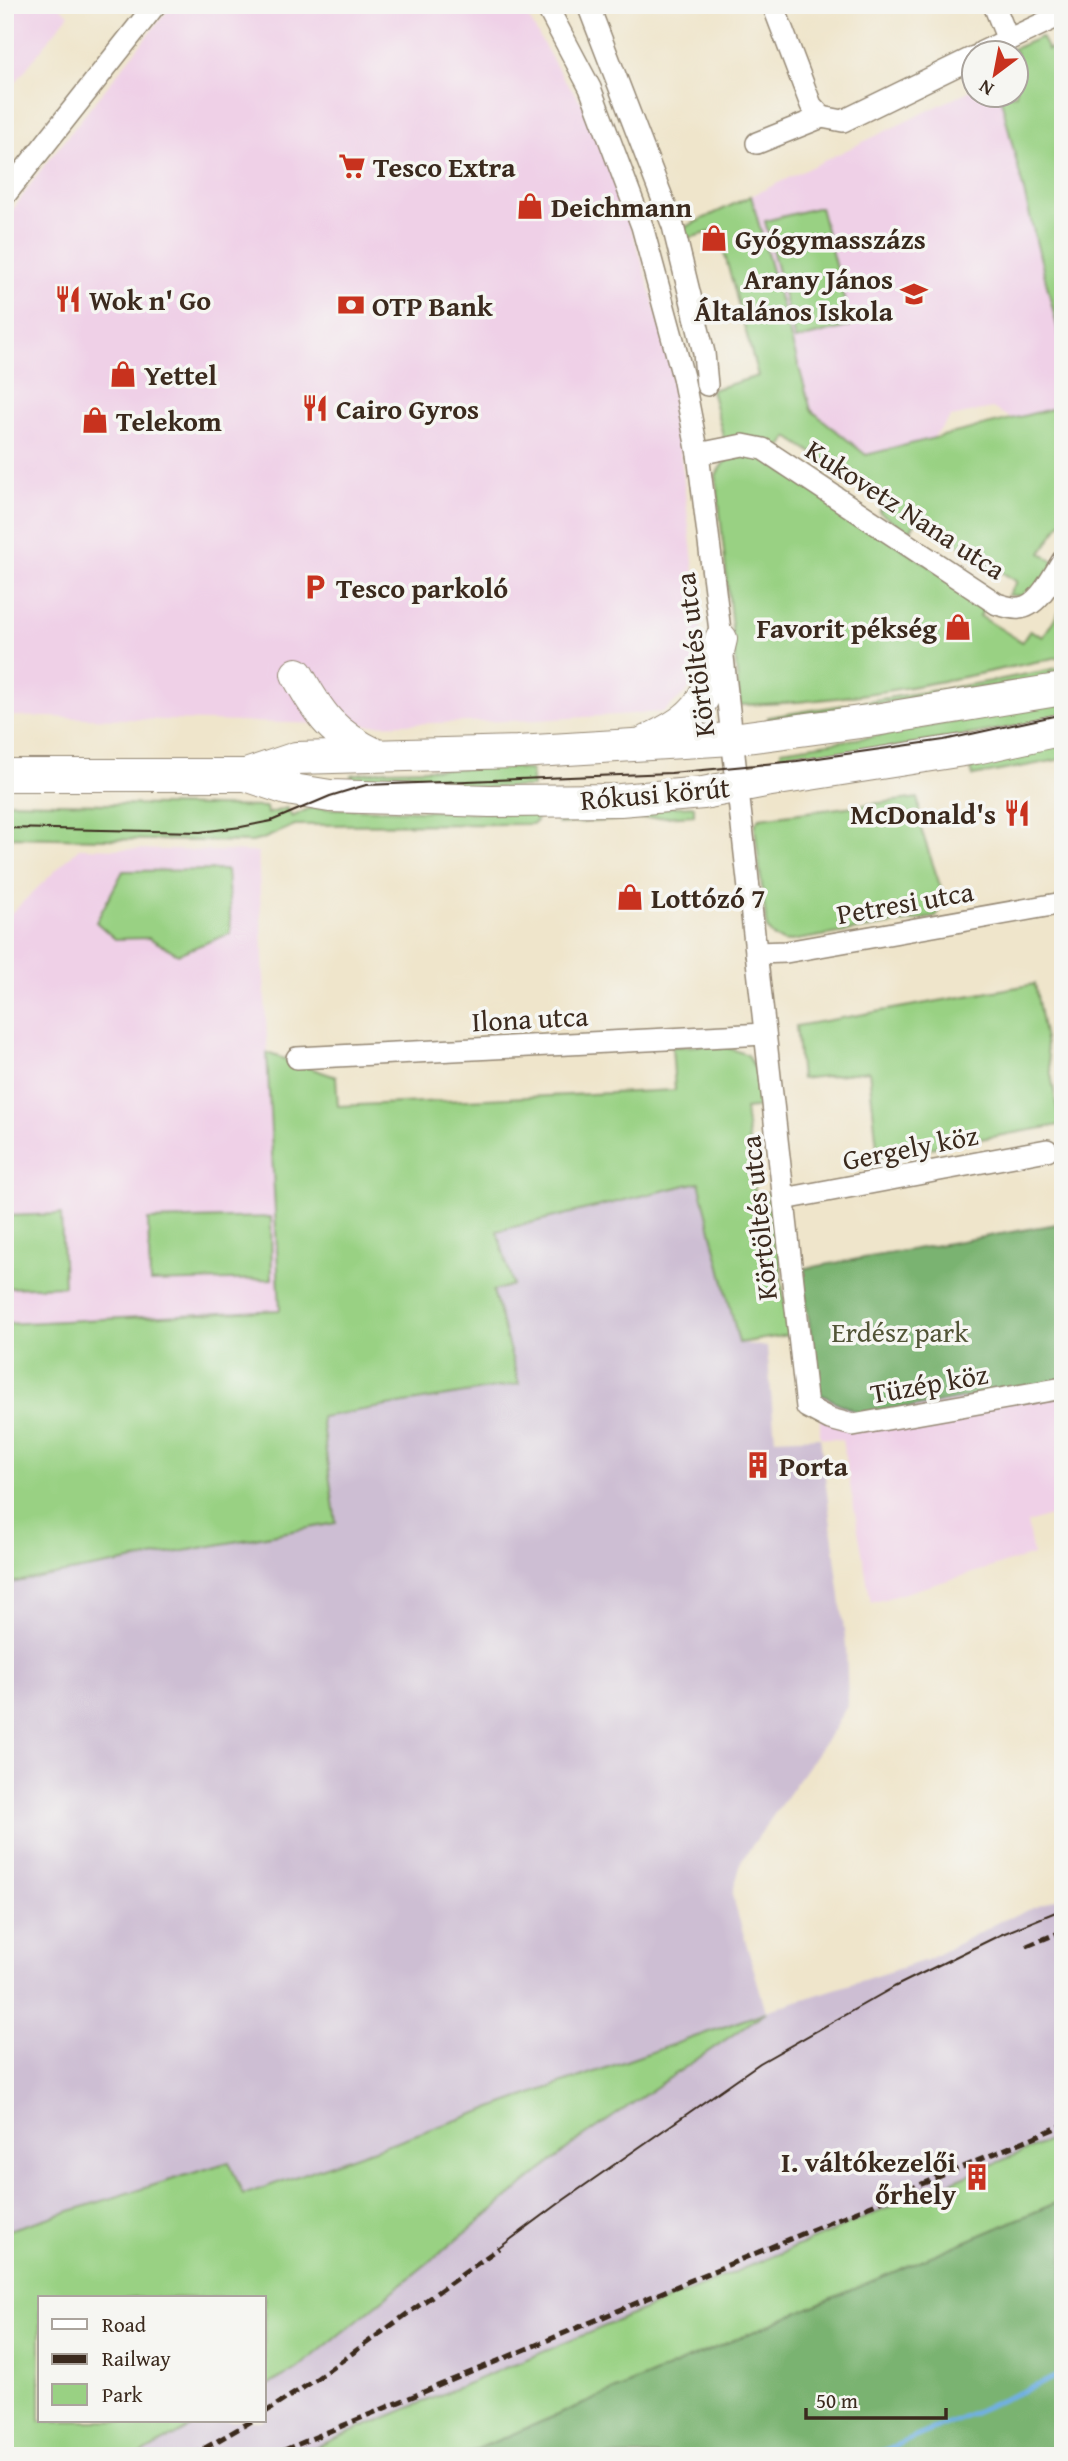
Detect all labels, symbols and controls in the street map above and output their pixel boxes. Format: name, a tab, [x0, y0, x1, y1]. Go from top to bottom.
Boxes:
north arrow	[960, 38, 1030, 108]
text: N	[973, 73, 999, 104]
place label: Tesco Extra	[373, 146, 516, 187]
supermarket icon: Tesco Extra	[337, 151, 367, 181]
place label: Deichmann	[551, 186, 693, 227]
shop icon: Deichmann	[515, 191, 545, 221]
place label: Gyógymasszázs	[735, 218, 926, 259]
shop icon: Gyógymasszázs	[699, 223, 729, 253]
place label: Arany János Általános Iskola	[694, 258, 894, 331]
place label: Wok n' Go	[89, 279, 211, 320]
school or university icon: Arany János Általános Iskola	[899, 279, 929, 309]
restaurant icon: Wok n' Go	[53, 284, 83, 314]
place label: OTP Bank	[372, 285, 494, 326]
bank icon: OTP Bank	[336, 290, 366, 320]
place label: Yettel	[144, 354, 217, 395]
shop icon: Yettel	[108, 359, 138, 389]
place label: Cairo Gyros	[336, 388, 479, 429]
restaurant icon: Cairo Gyros	[300, 393, 330, 423]
place label: Telekom	[116, 400, 222, 441]
shop icon: Telekom	[80, 405, 110, 435]
street label: Kukovetz Nana utca	[798, 429, 1015, 590]
place label: Tesco parkoló	[336, 567, 508, 608]
street label: Körtöltés utca	[663, 570, 724, 740]
parking icon: Tesco parkoló	[300, 572, 330, 602]
place label: Favorit pékség	[757, 607, 937, 648]
shop icon: Favorit pékség	[943, 612, 973, 642]
street label: Rókusi körút	[578, 766, 732, 820]
place label: McDonald's	[850, 793, 996, 834]
restaurant icon: McDonald's	[1002, 798, 1032, 828]
street label: Petresi utca	[833, 870, 977, 934]
place label: Lottózó 7	[651, 877, 765, 918]
shop icon: Lottózó 7	[615, 882, 645, 912]
street label: Ilona utca	[471, 994, 590, 1042]
street label: Gergely köz	[839, 1114, 981, 1180]
street label: Körtöltés utca	[729, 1133, 787, 1302]
park label: Erdész park	[831, 1311, 969, 1352]
street label: Tüzép köz	[867, 1353, 991, 1413]
place label: Porta	[779, 1445, 849, 1486]
building icon: Porta	[743, 1450, 773, 1480]
place label: I. váltókezelői őrhely	[781, 2141, 957, 2214]
building icon: I. váltókezelői őrhely	[962, 2162, 992, 2192]
legend	[38, 2296, 266, 2422]
text: Road	[102, 2309, 147, 2340]
text: Railway	[102, 2343, 171, 2374]
scale bar	[806, 2377, 946, 2421]
text: Park	[102, 2379, 143, 2410]
text: 50 m	[816, 2385, 858, 2416]

